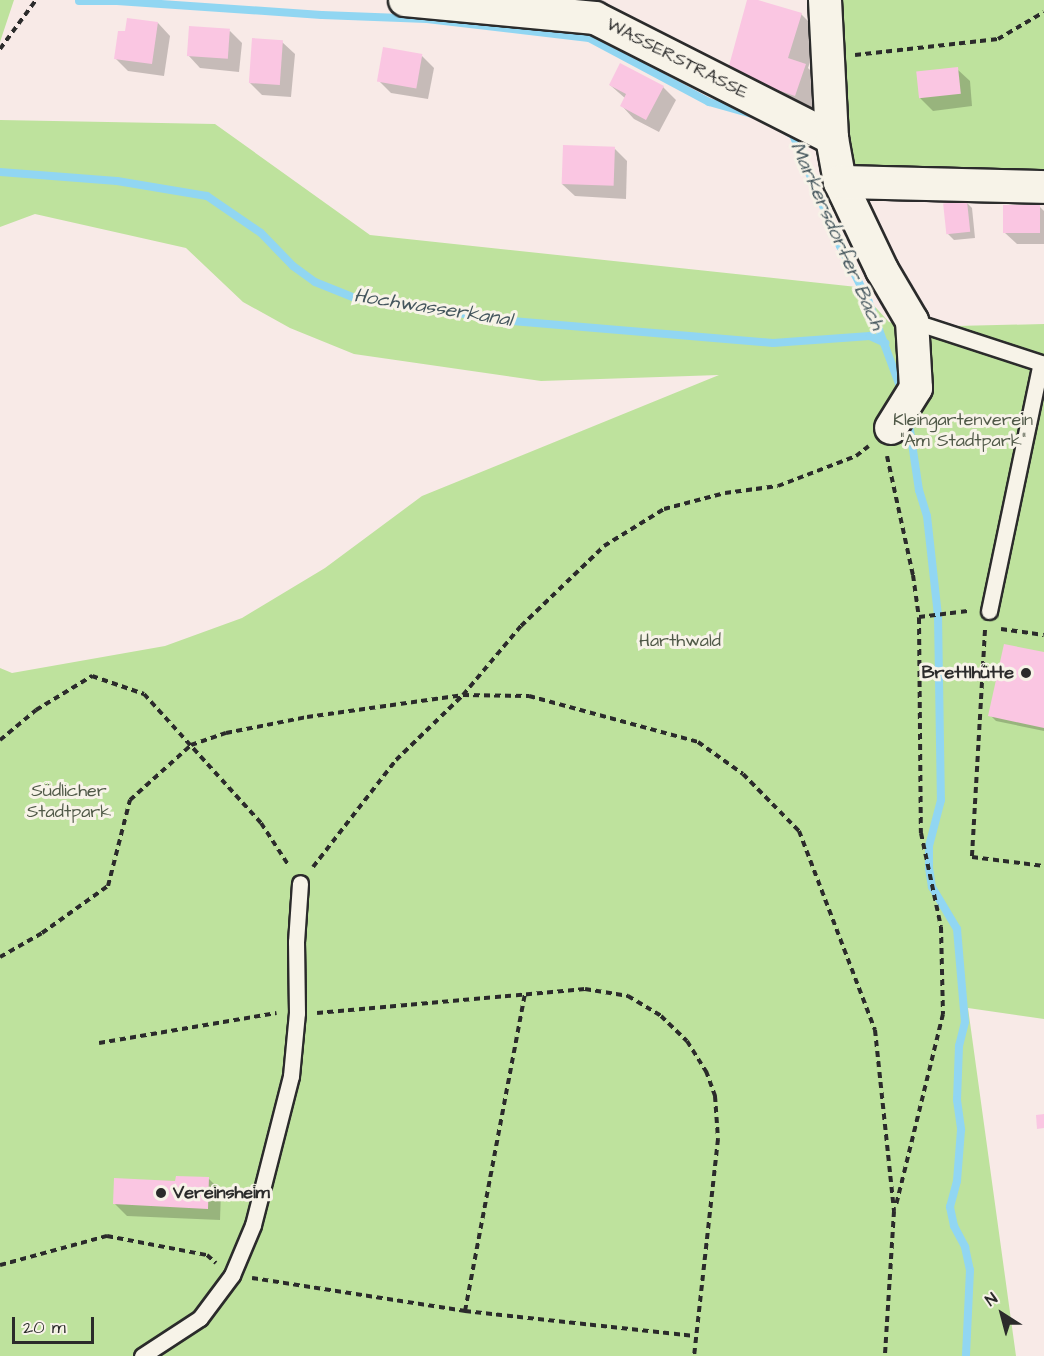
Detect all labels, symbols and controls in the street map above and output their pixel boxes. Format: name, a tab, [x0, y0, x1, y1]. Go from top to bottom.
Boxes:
street label: WASSERSTRASSE	[603, 14, 751, 104]
water label: Markersdorfer Bach	[785, 138, 889, 334]
water label: Hochwasserkanal	[352, 284, 514, 332]
park label: Kleingartenverein "Am Stadtpark"	[893, 410, 1033, 452]
park label: Harthwald	[639, 630, 721, 652]
place label: Brettlhütte	[922, 662, 1014, 684]
marker: Brettlhütte	[1019, 666, 1033, 680]
park label: Südlicher Stadtpark	[27, 781, 111, 824]
place label: Vereinsheim	[173, 1182, 270, 1204]
marker: Vereinsheim	[154, 1186, 168, 1200]
north arrow	[972, 1284, 1032, 1344]
text: N	[981, 1288, 1002, 1311]
scale bar	[15, 1305, 98, 1343]
text: 20 m	[23, 1315, 66, 1340]

